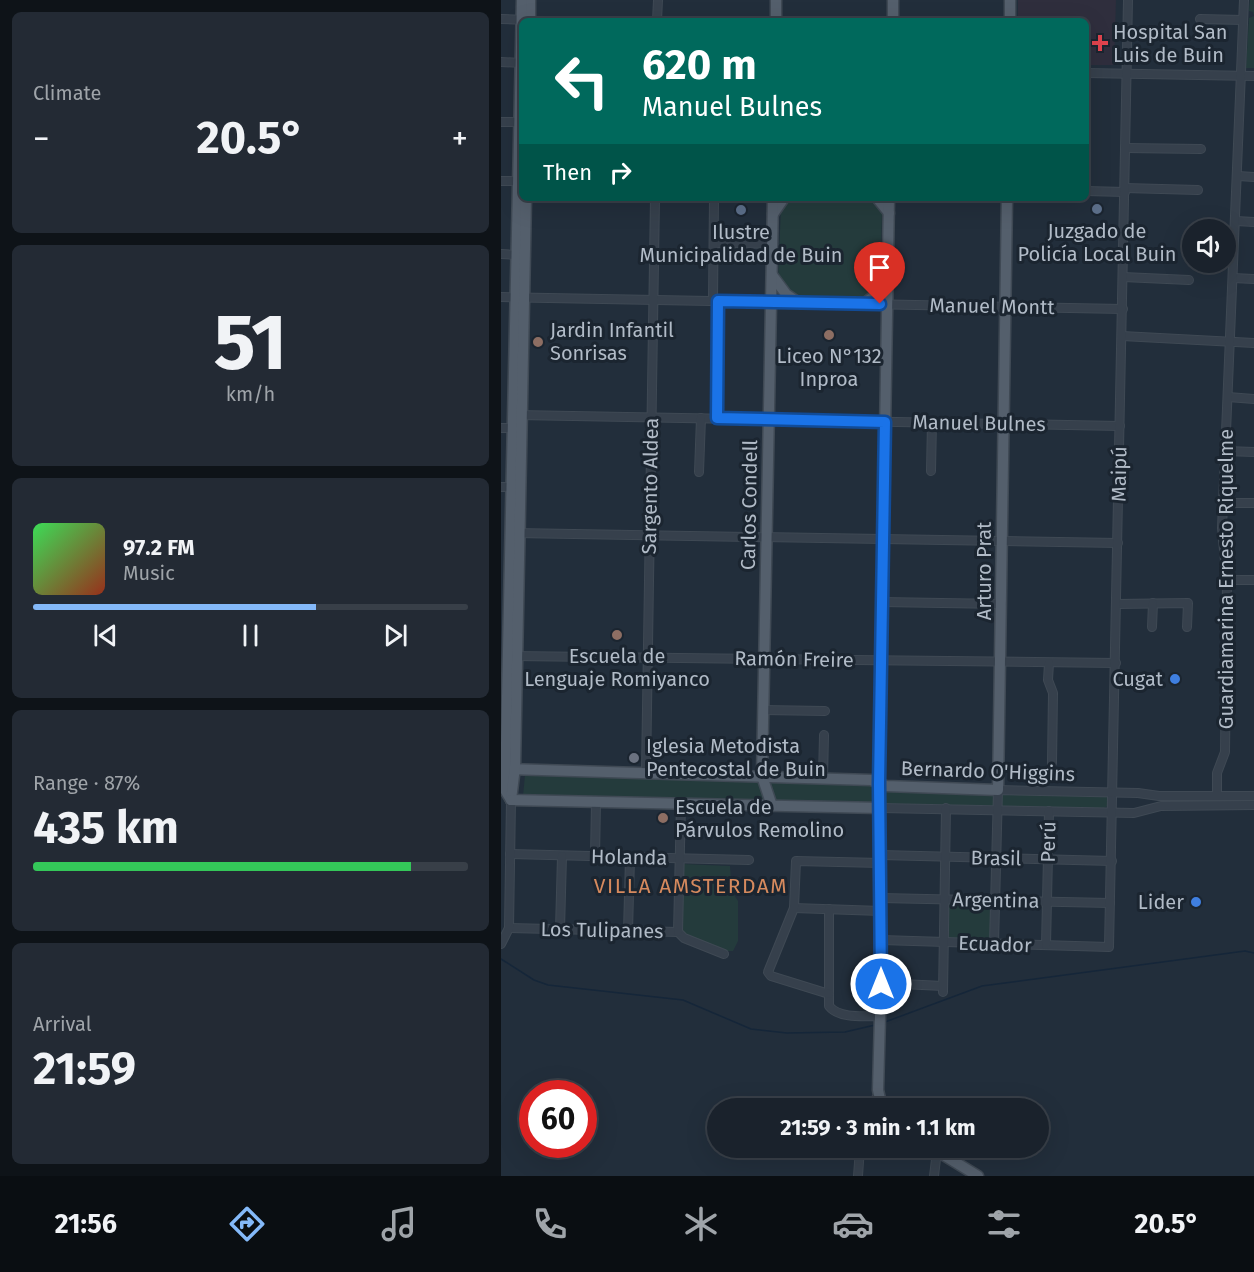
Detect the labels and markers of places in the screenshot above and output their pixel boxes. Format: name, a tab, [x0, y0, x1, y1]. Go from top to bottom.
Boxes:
place label: Hospital San Luis de Buin	[1113, 20, 1228, 67]
marker: Hospital San Luis de Buin	[1091, 34, 1109, 52]
marker: Juzgado de Policía Local Buin	[1090, 202, 1104, 216]
marker: Ilustre Municipalidad de Buin	[734, 203, 748, 217]
place label: Juzgado de Policía Local Buin	[1017, 219, 1177, 266]
place label: Ilustre Municipalidad de Buin	[639, 220, 843, 267]
pin	[854, 242, 905, 304]
place label: Jardin Infantil Sonrisas	[550, 318, 674, 365]
marker: Liceo N°132 Inproa	[822, 328, 836, 342]
marker: Jardin Infantil Sonrisas	[531, 335, 545, 349]
place label: Liceo N°132 Inproa	[776, 344, 882, 391]
marker: Escuela de Lenguaje Romiyanco	[610, 628, 624, 642]
place label: Escuela de Lenguaje Romiyanco	[524, 644, 710, 691]
place label: Cugat	[1112, 667, 1164, 691]
marker: Cugat	[1168, 672, 1182, 686]
place label: Iglesia Metodista Pentecostal de Buin	[646, 734, 826, 781]
marker: Iglesia Metodista Pentecostal de Buin	[627, 751, 641, 765]
place label: Escuela de Párvulos Remolino	[675, 795, 844, 842]
marker: Escuela de Párvulos Remolino	[656, 811, 670, 825]
place label: Lider	[1138, 890, 1184, 914]
marker: Lider	[1189, 895, 1203, 909]

